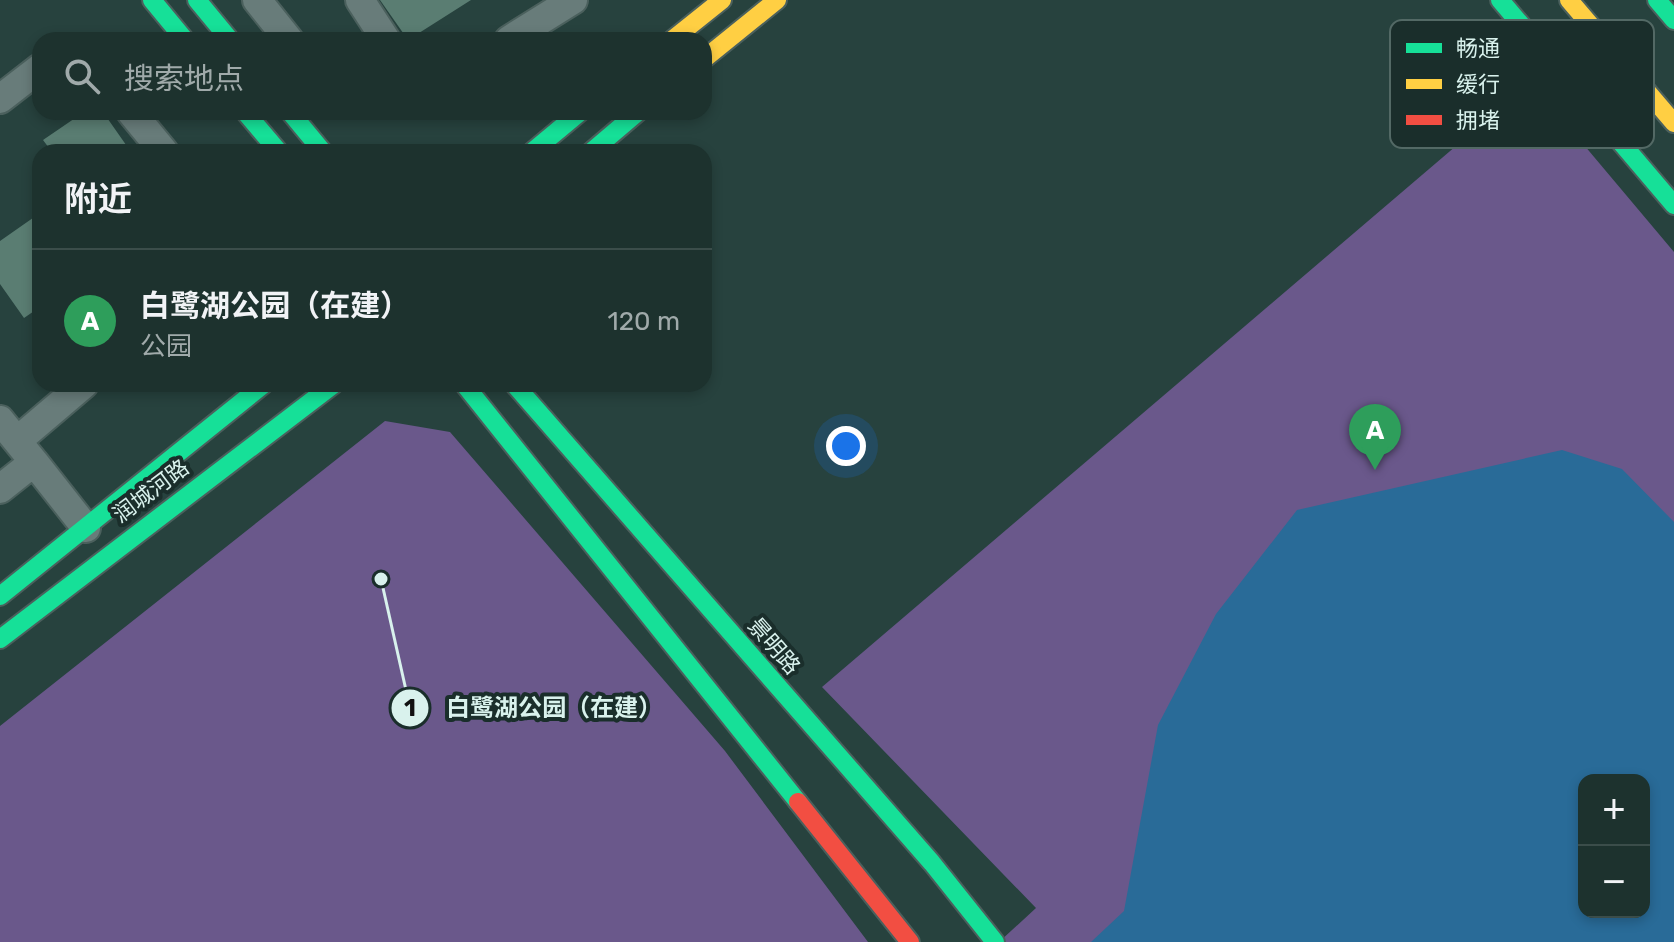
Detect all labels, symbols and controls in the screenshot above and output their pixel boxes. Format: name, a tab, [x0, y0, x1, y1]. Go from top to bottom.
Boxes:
legend	[1390, 20, 1654, 148]
search box	[32, 32, 712, 120]
text: 畅通	[1456, 35, 1500, 62]
icon: search	[60, 54, 104, 98]
text: 搜索地点	[124, 61, 244, 97]
text: 缓行	[1456, 71, 1500, 98]
text: 拥堵	[1456, 107, 1500, 134]
text: 附近	[64, 179, 132, 220]
text: 白鹭湖公园（在建）	[140, 288, 410, 324]
text: A	[81, 306, 99, 337]
text: 120 m	[608, 306, 680, 337]
text: 公园	[140, 331, 192, 362]
pin: A	[1349, 404, 1401, 470]
your location	[826, 426, 866, 466]
street label: 润城河路	[108, 454, 194, 528]
street label: 景明路	[742, 612, 806, 680]
callout: 白鹭湖公园（在建）	[390, 684, 678, 732]
text: 1	[404, 694, 416, 722]
text: 白鹭湖公园（在建）	[446, 694, 662, 722]
map controls	[1578, 774, 1650, 918]
button: +	[1578, 774, 1650, 846]
button: −	[1578, 846, 1650, 918]

